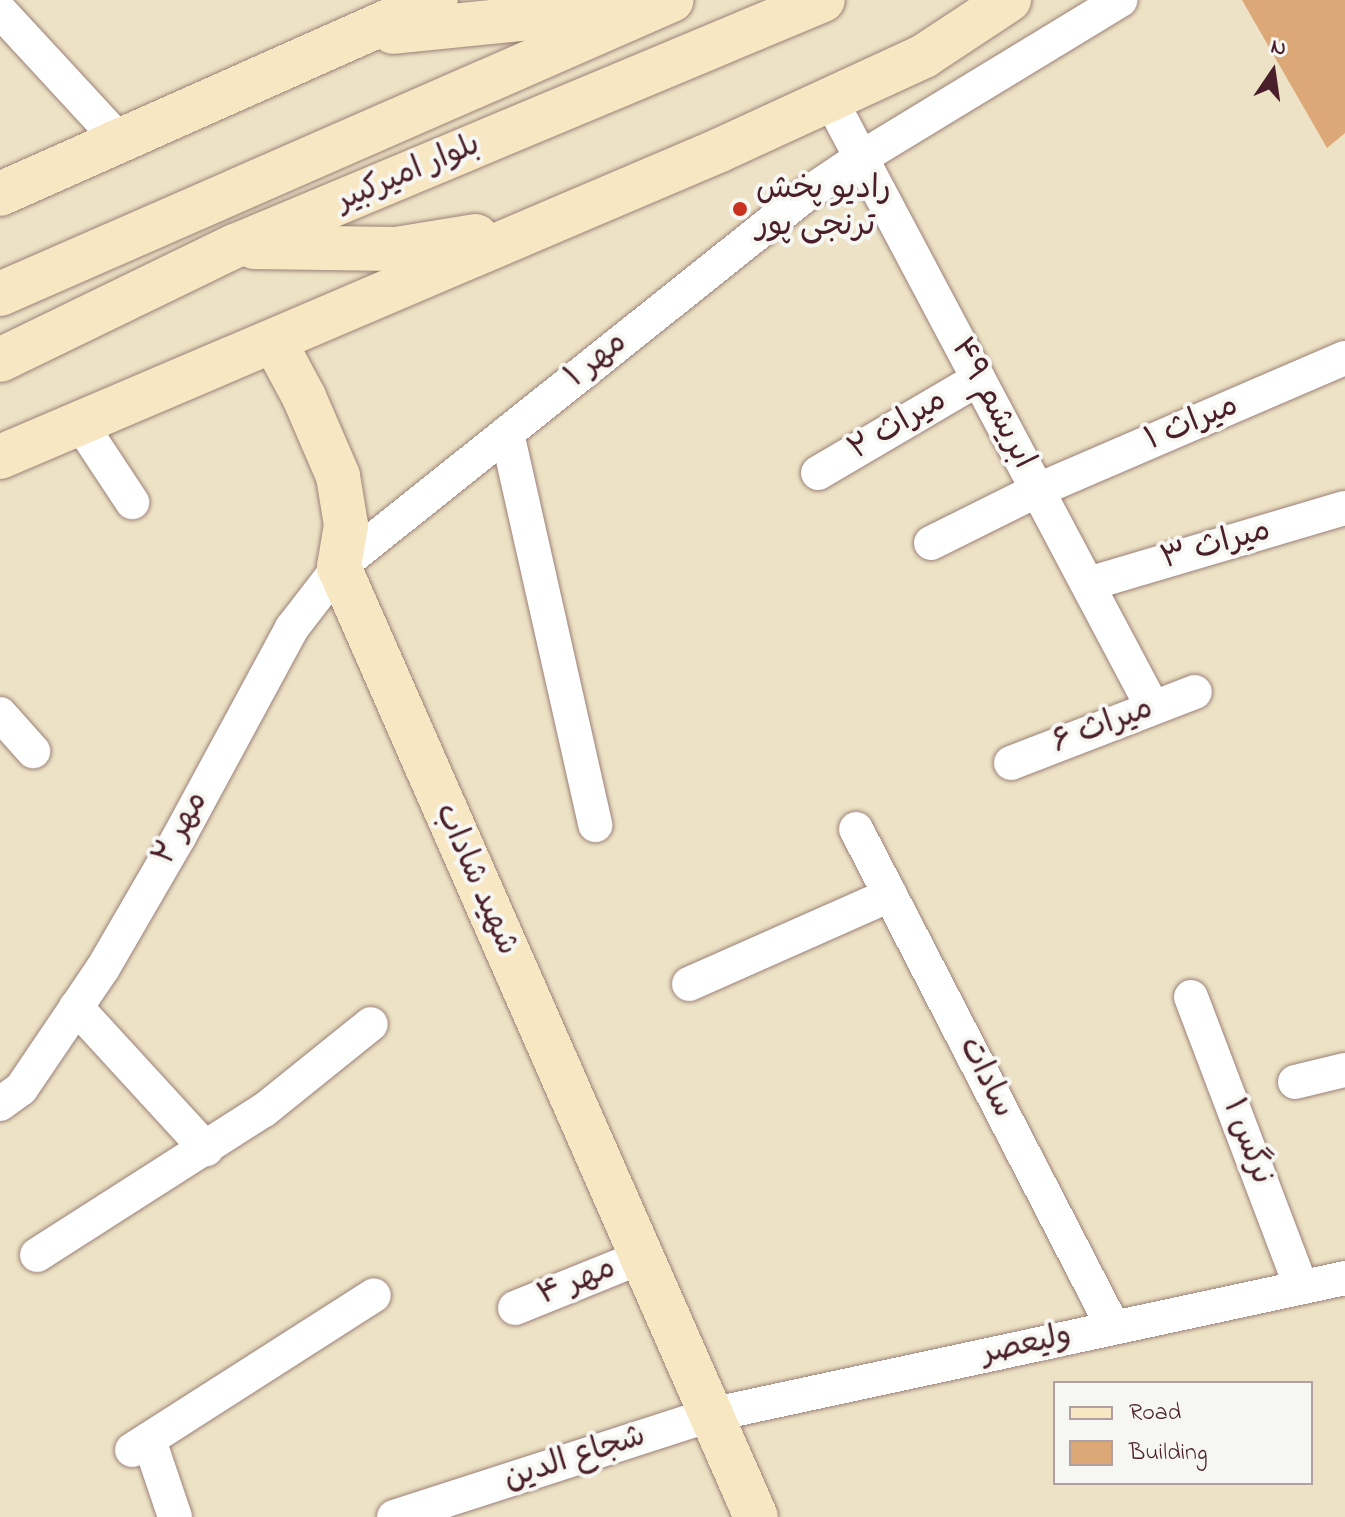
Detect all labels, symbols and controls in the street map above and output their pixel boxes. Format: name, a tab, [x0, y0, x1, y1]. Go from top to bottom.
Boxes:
text: N	[1268, 31, 1289, 66]
north arrow	[1233, 32, 1313, 112]
street label: بلوار امیرکبیر	[332, 127, 486, 221]
place label: رادیو پخش ترنجی پور	[756, 172, 891, 247]
marker: رادیو پخش ترنجی پور	[731, 200, 749, 218]
street label: مهر ۱	[558, 325, 636, 397]
street label: ابریشم ۴۹	[941, 332, 1041, 476]
street label: میراث ۲	[842, 382, 954, 470]
street label: میراث ۱	[1140, 387, 1244, 461]
street label: میراث ۳	[1157, 512, 1275, 580]
street label: میراث ۶	[1047, 690, 1159, 764]
street label: مهر ۲	[146, 785, 218, 873]
street label: شهید شاداب	[425, 798, 525, 962]
street label: سادات	[949, 1031, 1021, 1125]
street label: نرگس ۱	[1212, 1094, 1280, 1190]
street label: مهر ۴	[532, 1250, 622, 1316]
street label: ولیعصر	[979, 1318, 1075, 1374]
legend	[1053, 1381, 1313, 1485]
text: Road	[1129, 1396, 1181, 1431]
street label: شجاع الدین	[499, 1418, 651, 1500]
text: Building	[1129, 1436, 1208, 1471]

